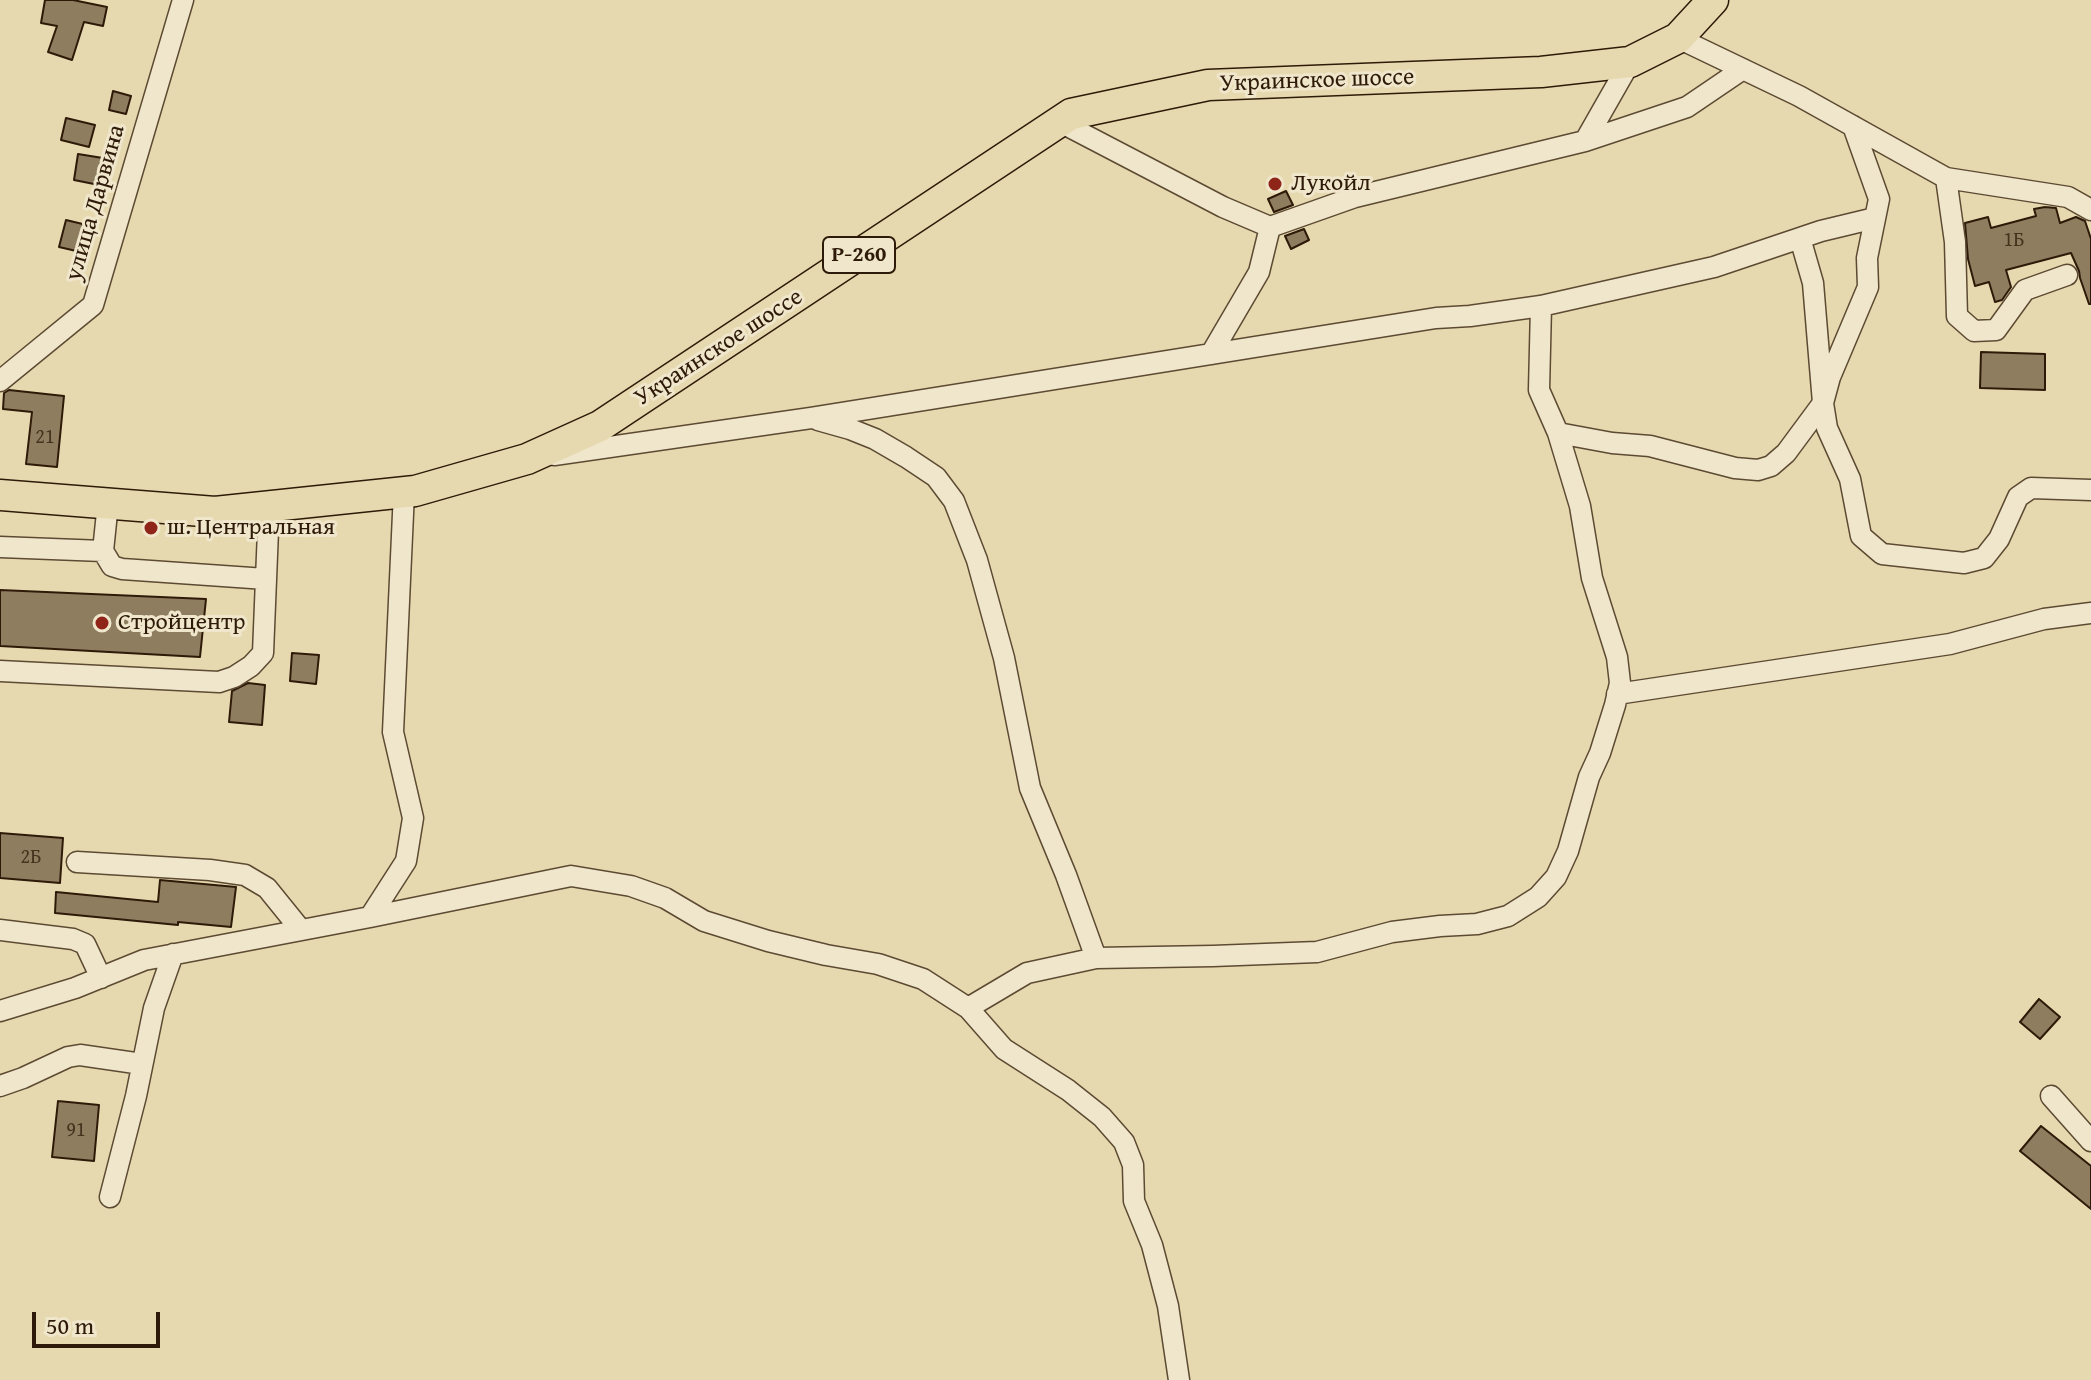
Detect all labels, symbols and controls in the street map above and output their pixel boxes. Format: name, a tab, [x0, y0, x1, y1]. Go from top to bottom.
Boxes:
street label: Украинское шоссе	[1219, 63, 1415, 99]
street label: улица Дарвина	[60, 122, 132, 284]
place label: Лукойл	[1291, 170, 1371, 198]
marker: Лукойл	[1266, 175, 1284, 193]
house number: 1Б	[2004, 229, 2024, 253]
road number: Р-260	[823, 237, 895, 273]
street label: Украинское шоссе	[630, 283, 808, 413]
house number: 21	[35, 426, 55, 450]
place label: ш. Центральная	[167, 514, 335, 542]
marker: ш. Центральная	[142, 519, 160, 537]
place label: Стройцентр	[118, 609, 245, 637]
marker: Стройцентр	[93, 614, 111, 632]
house number: 2Б	[21, 846, 41, 870]
house number: 91	[66, 1119, 86, 1143]
scale bar	[36, 1296, 164, 1346]
text: 50 m	[46, 1308, 94, 1343]

